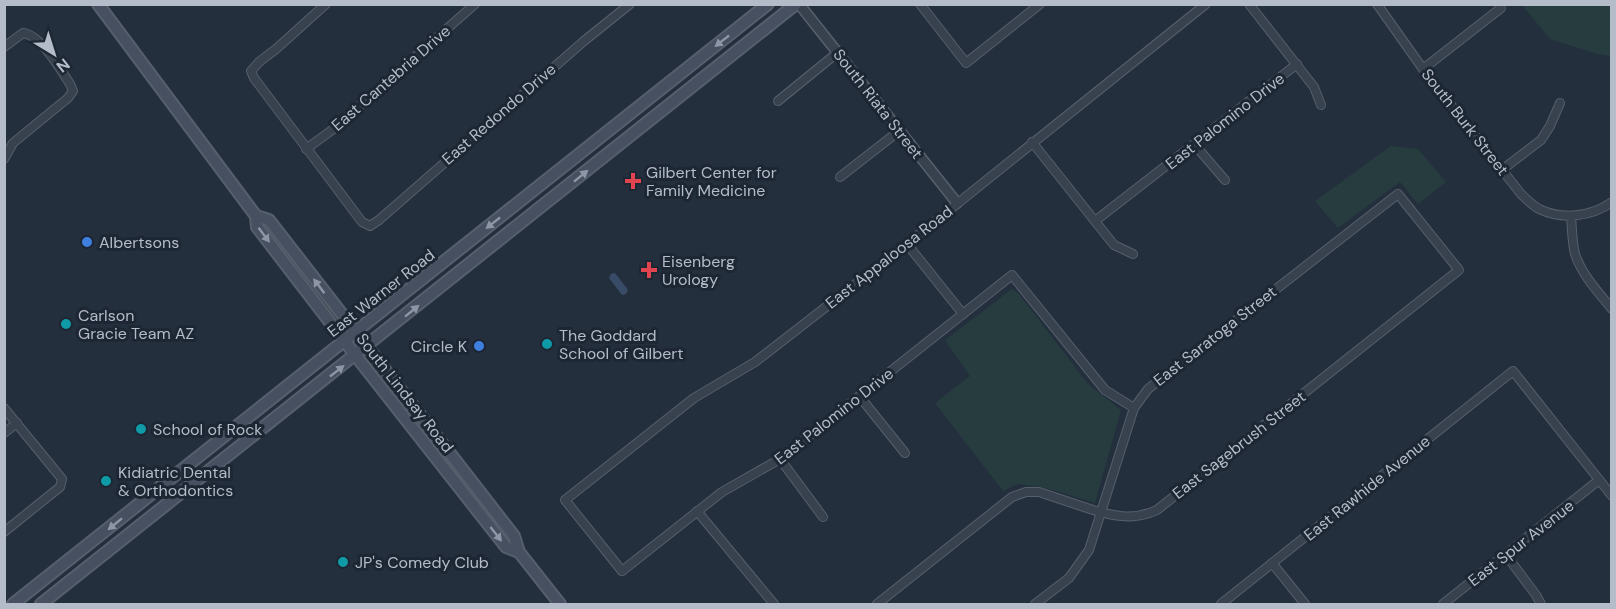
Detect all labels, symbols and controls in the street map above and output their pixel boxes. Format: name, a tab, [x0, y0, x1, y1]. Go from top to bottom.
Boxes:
street label: East Cantebria Drive	[327, 21, 455, 135]
north arrow	[24, 24, 84, 84]
one-way arrow	[715, 34, 730, 46]
street label: South Riata Street	[828, 45, 928, 163]
text: N	[52, 54, 74, 77]
street label: East Redondo Drive	[438, 59, 560, 169]
street label: South Burk Street	[1417, 64, 1513, 180]
street label: East Palomino Drive	[1161, 68, 1289, 174]
place label: Gilbert Center for Family Medicine	[646, 162, 777, 201]
one-way arrow	[573, 170, 589, 183]
marker: Gilbert Center for Family Medicine	[624, 172, 642, 190]
street label: East Appaloosa Road	[821, 201, 957, 313]
one-way arrow	[485, 217, 501, 230]
one-way arrow	[257, 227, 270, 243]
place label: Albertsons	[99, 232, 179, 253]
marker: Albertsons	[80, 235, 94, 249]
street label: East Warner Road	[323, 244, 439, 342]
place label: Eisenberg Urology	[662, 251, 735, 290]
marker: Eisenberg Urology	[640, 261, 658, 279]
one-way arrow	[313, 279, 325, 295]
street label: East Saratoga Street	[1149, 281, 1281, 391]
place label: Carlson Gracie Team AZ	[78, 305, 194, 344]
one-way arrow	[404, 305, 419, 318]
marker: Carlson Gracie Team AZ	[59, 317, 73, 331]
place label: The Goddard School of Gilbert	[559, 325, 683, 364]
street label: South Lindsay Road	[352, 329, 458, 457]
place label: Circle K	[411, 336, 467, 357]
marker: The Goddard School of Gilbert	[540, 337, 554, 351]
marker: Circle K	[472, 339, 486, 353]
street label: East Palomino Drive	[770, 363, 898, 469]
one-way arrow	[329, 364, 345, 377]
street label: East Sagebrush Street	[1168, 386, 1310, 504]
place label: School of Rock	[153, 419, 262, 440]
marker: School of Rock	[134, 422, 148, 436]
street label: East Rawhide Avenue	[1299, 431, 1435, 545]
place label: Kidiatric Dental & Orthodontics	[118, 462, 233, 501]
marker: Kidiatric Dental & Orthodontics	[99, 474, 113, 488]
street label: East Spur Avenue	[1464, 495, 1578, 591]
one-way arrow	[107, 517, 122, 529]
one-way arrow	[489, 526, 502, 542]
place label: JP's Comedy Club	[355, 552, 489, 573]
marker: JP's Comedy Club	[336, 555, 350, 569]

